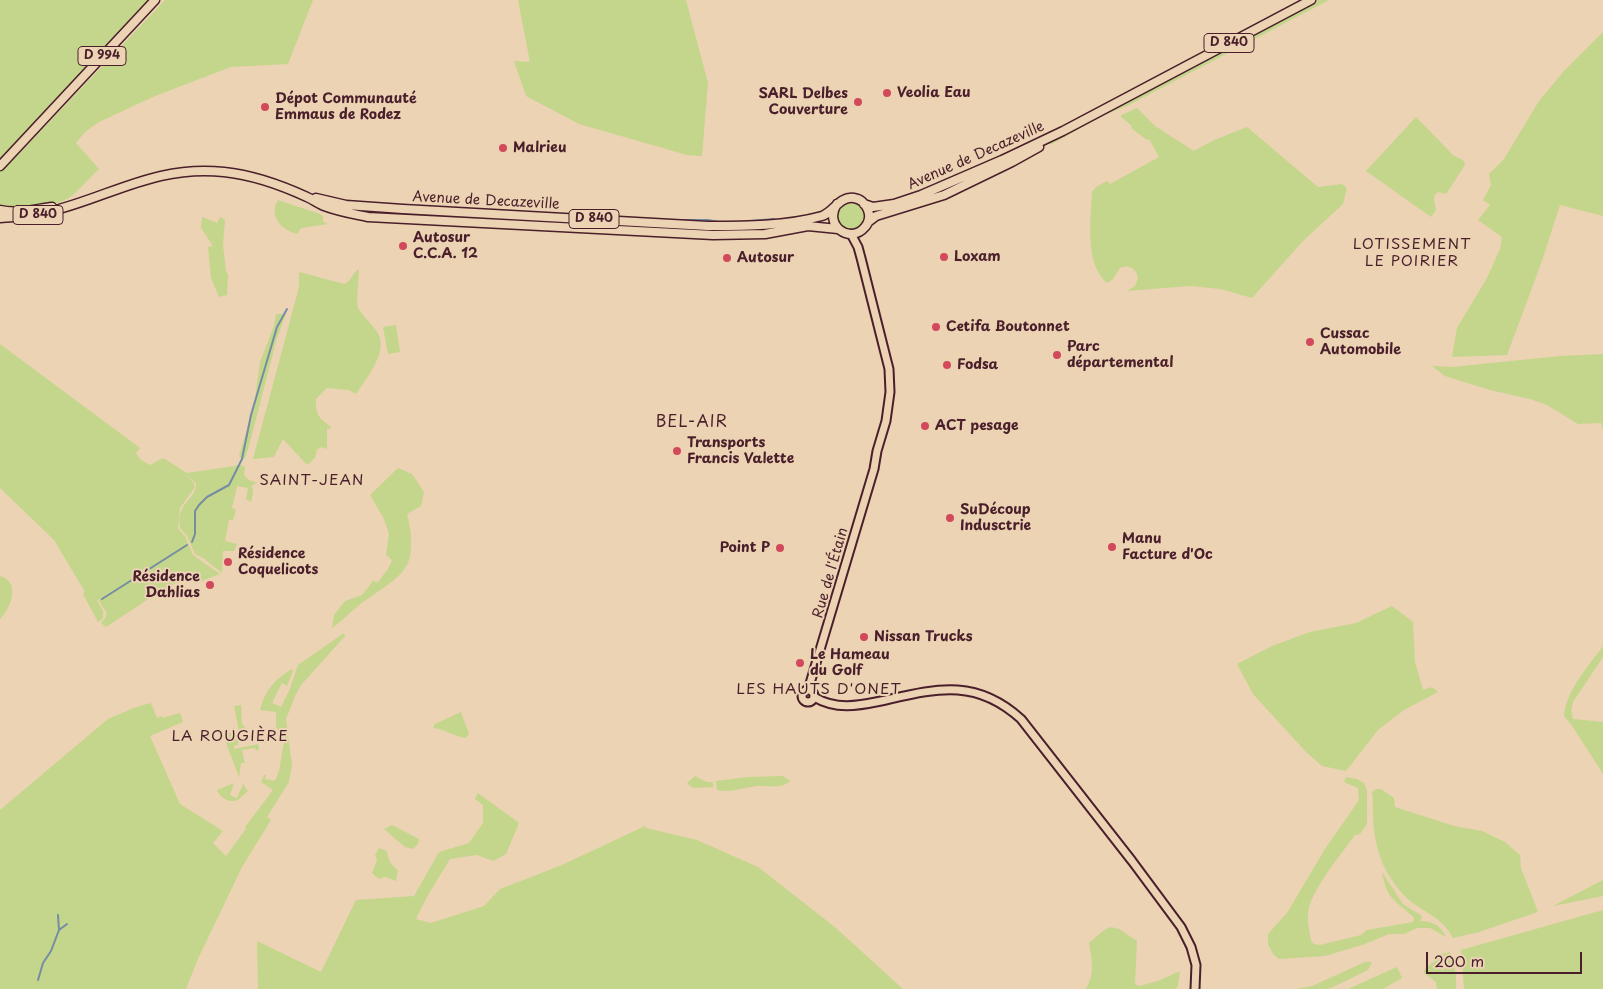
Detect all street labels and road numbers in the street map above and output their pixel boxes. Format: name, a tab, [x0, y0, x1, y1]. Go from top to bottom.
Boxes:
road number: D 840	[1204, 34, 1254, 52]
road number: D 994	[78, 46, 126, 66]
street label: Avenue de Decazeville	[905, 118, 1047, 194]
street label: Avenue de Decazeville	[412, 189, 560, 213]
road number: D 840	[13, 206, 63, 224]
road number: D 840	[569, 210, 619, 228]
street label: Rue de l'Étain	[810, 526, 852, 620]

